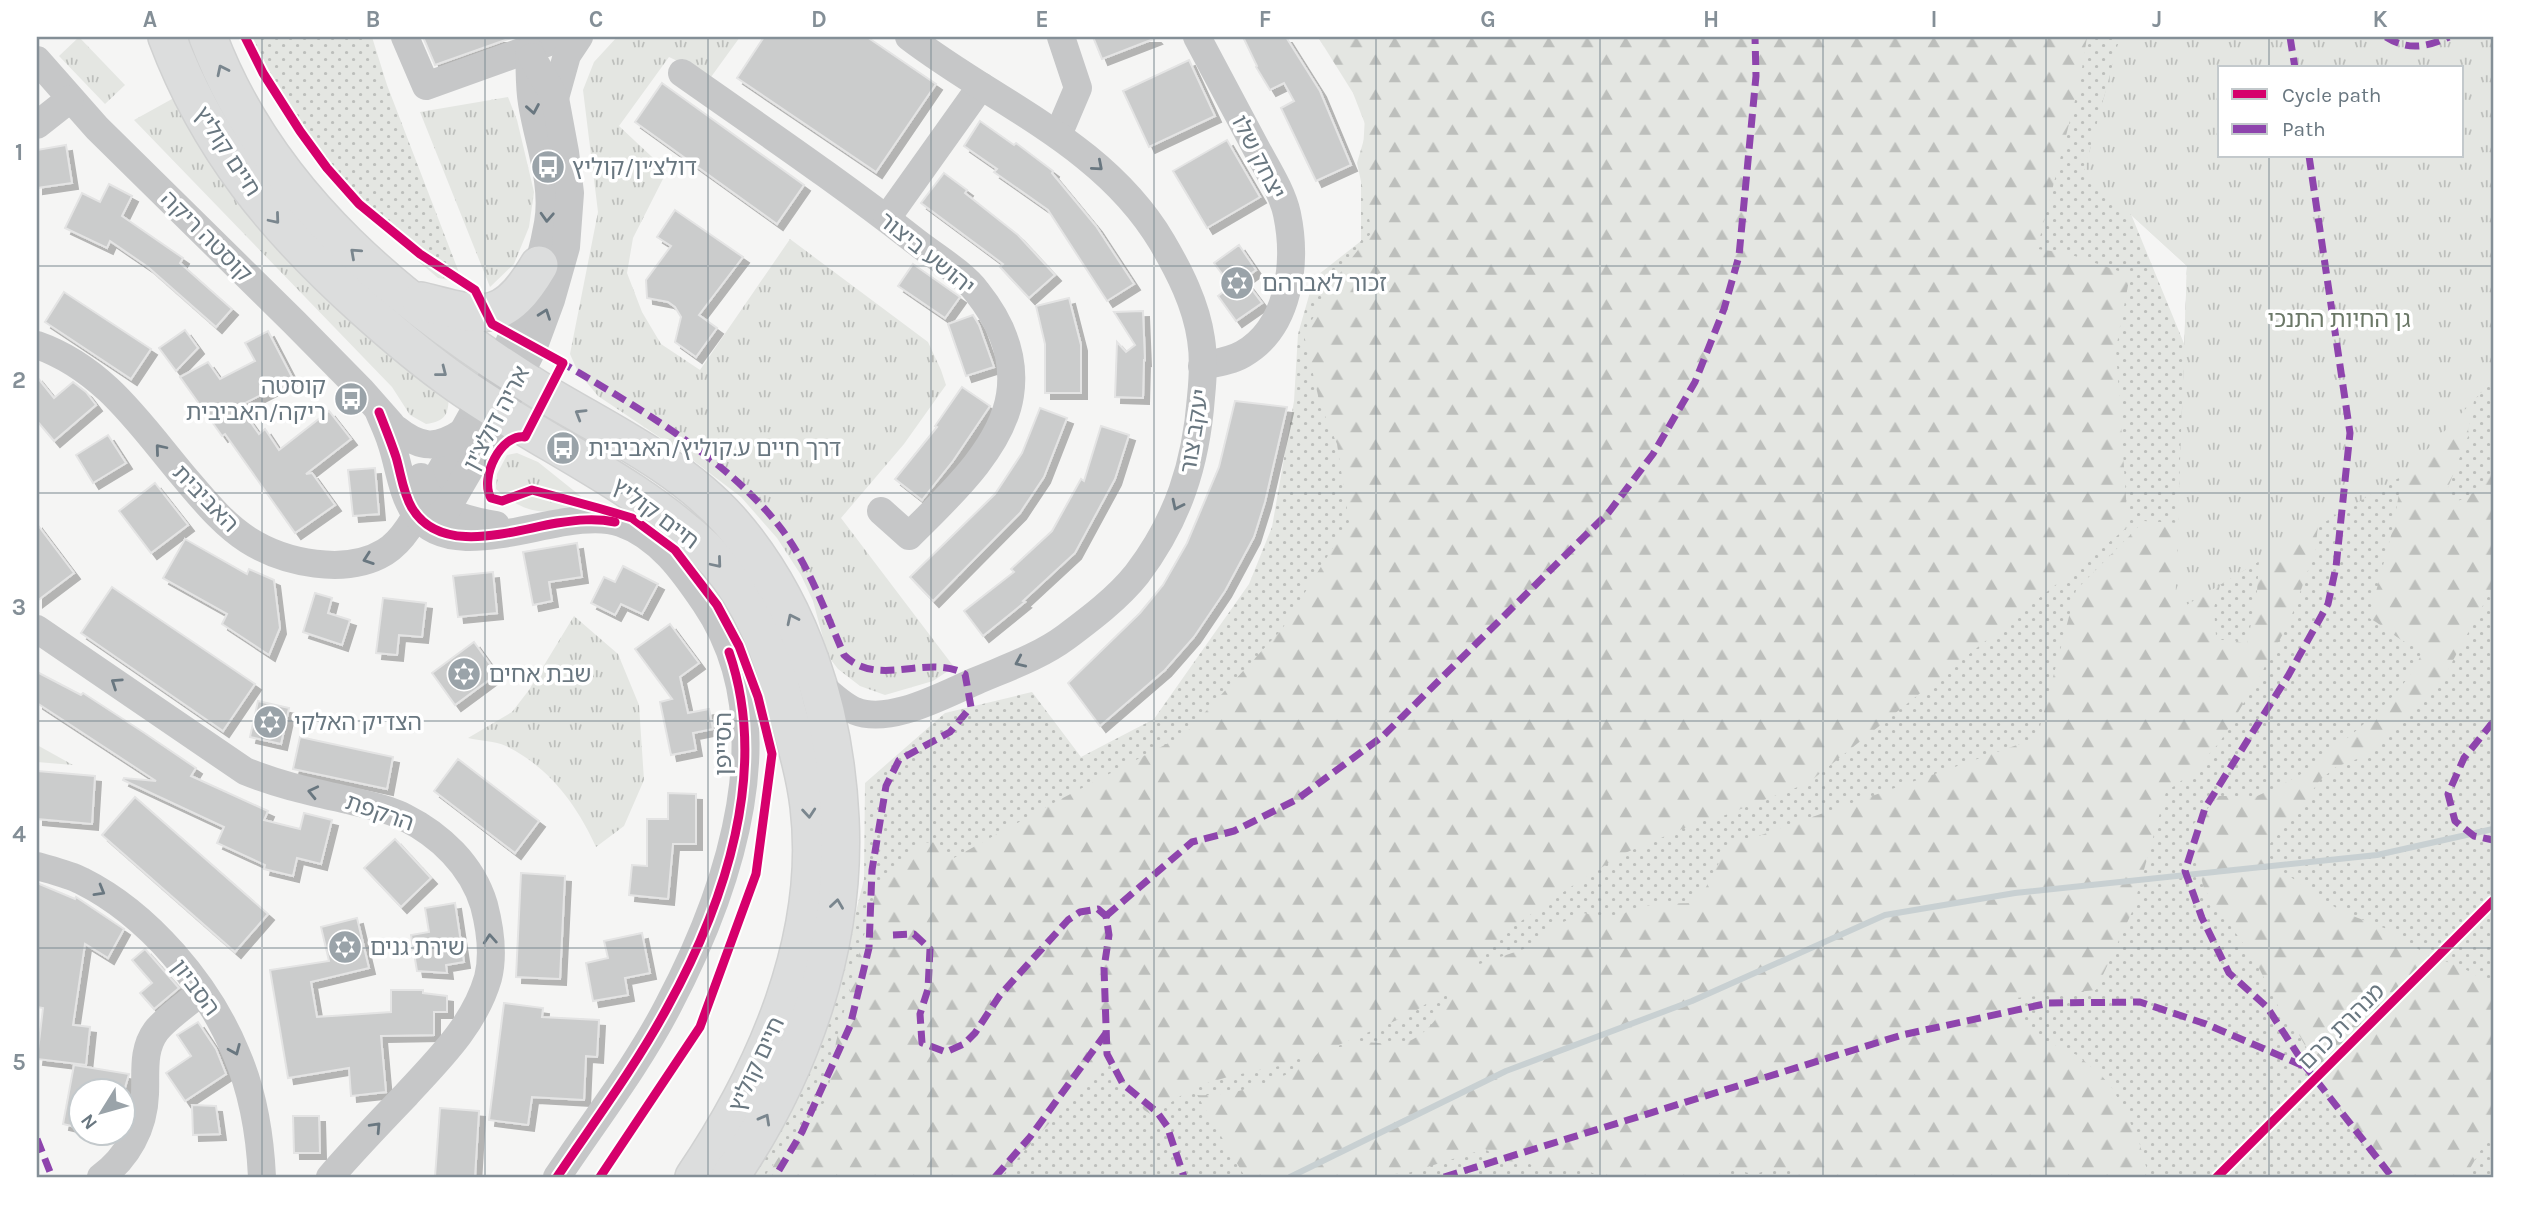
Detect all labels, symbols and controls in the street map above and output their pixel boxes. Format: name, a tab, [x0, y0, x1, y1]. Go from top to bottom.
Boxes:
text: A	[143, 6, 157, 33]
text: B	[366, 6, 380, 33]
text: C	[589, 6, 603, 33]
text: D	[811, 6, 827, 33]
text: E	[1035, 6, 1049, 33]
text: F	[1259, 6, 1271, 33]
text: G	[1480, 6, 1496, 33]
text: H	[1703, 6, 1719, 33]
text: I	[1930, 6, 1938, 33]
text: J	[2152, 6, 2162, 33]
text: K	[2372, 6, 2388, 33]
one-way arrow	[217, 65, 231, 77]
legend	[2218, 66, 2464, 158]
text: Cycle path	[2282, 83, 2382, 107]
street label: חיים קוליץ	[189, 101, 267, 201]
one-way arrow	[525, 103, 540, 115]
street label: יצחק שלו	[1226, 111, 1291, 204]
text: Path	[2282, 117, 2326, 141]
text: 1	[15, 139, 23, 166]
bus stop icon: דולצ׳ין/קוליץ	[529, 148, 567, 186]
place label: דולצ׳ין/קוליץ	[572, 154, 697, 181]
one-way arrow	[1090, 158, 1103, 170]
street label: קוסטה ריקה	[155, 185, 258, 288]
street label: יהושע ביצור	[874, 207, 980, 300]
one-way arrow	[267, 211, 279, 224]
one-way arrow	[540, 212, 555, 223]
one-way arrow	[350, 249, 363, 261]
synagogue icon: זכור לאברהם	[1218, 264, 1256, 302]
place label: זכור לאברהם	[1262, 270, 1387, 297]
park label: גן החיות התנכי	[2267, 306, 2411, 333]
one-way arrow	[537, 309, 551, 321]
street label: אריה דולצ'ין	[458, 361, 535, 475]
one-way arrow	[435, 364, 447, 377]
text: 2	[12, 367, 26, 394]
place label: קוסטה ריקה/האביבית	[186, 373, 326, 426]
bus stop icon: קוסטה ריקה/האביבית	[332, 380, 370, 418]
street label: יעקב צור	[1175, 387, 1214, 475]
one-way arrow	[575, 410, 588, 423]
bus stop icon: דרך חיים ע.קוליץ/האביבית	[544, 429, 582, 467]
place label: דרך חיים ע.קוליץ/האביבית	[588, 435, 841, 462]
one-way arrow	[156, 444, 168, 457]
street label: האביבית	[167, 459, 244, 537]
street label: חיים קוליץ	[607, 472, 704, 555]
one-way arrow	[1172, 498, 1186, 510]
one-way arrow	[362, 551, 374, 565]
one-way arrow	[708, 555, 721, 567]
text: 3	[12, 594, 26, 621]
one-way arrow	[787, 614, 801, 626]
one-way arrow	[1015, 654, 1027, 668]
synagogue icon: שבת אחים	[445, 655, 483, 693]
place label: שבת אחים	[489, 661, 591, 688]
one-way arrow	[111, 678, 124, 691]
synagogue icon: הצדיק האלקי	[251, 703, 289, 741]
place label: הצדיק האלקי	[294, 709, 422, 736]
street label: הסייפן	[710, 712, 737, 776]
one-way arrow	[307, 786, 319, 800]
street label: הרקפת	[342, 788, 418, 837]
one-way arrow	[801, 807, 816, 818]
text: 4	[12, 821, 26, 848]
one-way arrow	[92, 883, 105, 896]
one-way arrow	[829, 898, 844, 910]
synagogue icon: שירת גנים	[326, 928, 364, 966]
one-way arrow	[483, 933, 498, 944]
place label: שירת גנים	[370, 934, 465, 961]
street label: הסביון	[166, 954, 226, 1021]
street label: מנהרת כרם	[2293, 978, 2390, 1075]
street label: חיים קוליץ	[723, 1012, 790, 1116]
one-way arrow	[226, 1044, 240, 1056]
text: 5	[12, 1049, 26, 1076]
north arrow	[66, 1078, 136, 1148]
text: N	[76, 1110, 102, 1134]
one-way arrow	[757, 1113, 770, 1126]
one-way arrow	[367, 1122, 380, 1135]

